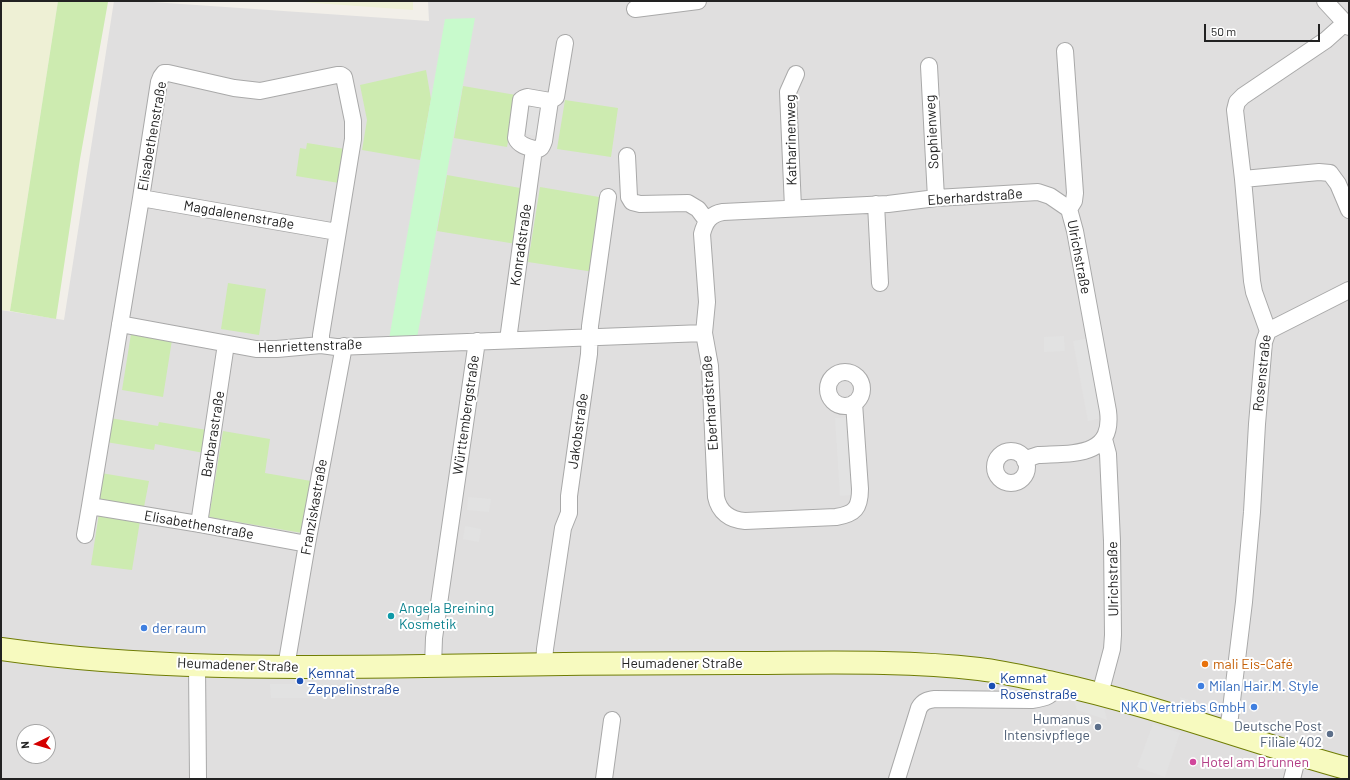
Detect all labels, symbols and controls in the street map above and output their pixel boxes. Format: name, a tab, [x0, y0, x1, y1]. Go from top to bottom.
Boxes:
scale bar	[1206, 16, 1322, 42]
text: 50 m	[1211, 24, 1236, 38]
street label: Elisabethenstraße	[134, 80, 170, 192]
street label: Katharinenweg	[782, 94, 800, 186]
street label: Sophienweg	[922, 94, 942, 170]
street label: Eberhardstraße	[927, 185, 1023, 209]
street label: Magdalenenstraße	[182, 197, 296, 233]
street label: Konradstraße	[507, 203, 535, 287]
street label: Ulrichstraße	[1064, 219, 1094, 295]
street label: Rosenstraße	[1250, 334, 1274, 412]
street label: Henriettenstraße	[257, 336, 363, 356]
street label: Württembergstraße	[449, 354, 483, 476]
street label: Eberhardstraße	[698, 355, 722, 451]
street label: Barbarastraße	[198, 390, 228, 478]
street label: Jakobstraße	[564, 392, 592, 470]
street label: Franziskastraße	[297, 458, 331, 556]
street label: Elisabethenstraße	[143, 507, 255, 543]
street label: Ulrichstraße	[1104, 541, 1122, 617]
place label: Angela Breining Kosmetik	[399, 600, 494, 632]
marker: Angela Breining Kosmetik	[386, 611, 396, 621]
place label: der raum	[152, 620, 206, 636]
marker: der raum	[139, 623, 149, 633]
street label: Heumadener Straße	[177, 654, 299, 676]
street label: Heumadener Straße	[621, 655, 743, 671]
place label: mali Eis-Café	[1213, 656, 1293, 672]
marker: mali Eis-Café	[1200, 659, 1210, 669]
place label: Kemnat Zeppelinstraße	[308, 665, 400, 698]
place label: Kemnat Rosenstraße	[1000, 670, 1077, 702]
marker: Kemnat Zeppelinstraße	[295, 676, 305, 686]
place label: Milan Hair.M. Style	[1209, 678, 1319, 694]
marker: Kemnat Rosenstraße	[987, 681, 997, 691]
marker: Milan Hair.M. Style	[1196, 681, 1206, 691]
place label: NKD Vertriebs GmbH	[1121, 699, 1246, 715]
marker: NKD Vertriebs GmbH	[1249, 702, 1259, 712]
place label: Humanus Intensivpflege	[1004, 711, 1090, 744]
place label: Deutsche Post Filiale 402	[1234, 718, 1322, 750]
marker: Humanus Intensivpflege	[1093, 722, 1103, 732]
north arrow	[16, 724, 56, 764]
marker: Deutsche Post Filiale 402	[1325, 729, 1335, 739]
text: N	[18, 741, 31, 749]
place label: Hotel am Brunnen	[1201, 754, 1309, 770]
marker: Hotel am Brunnen	[1188, 757, 1198, 767]

